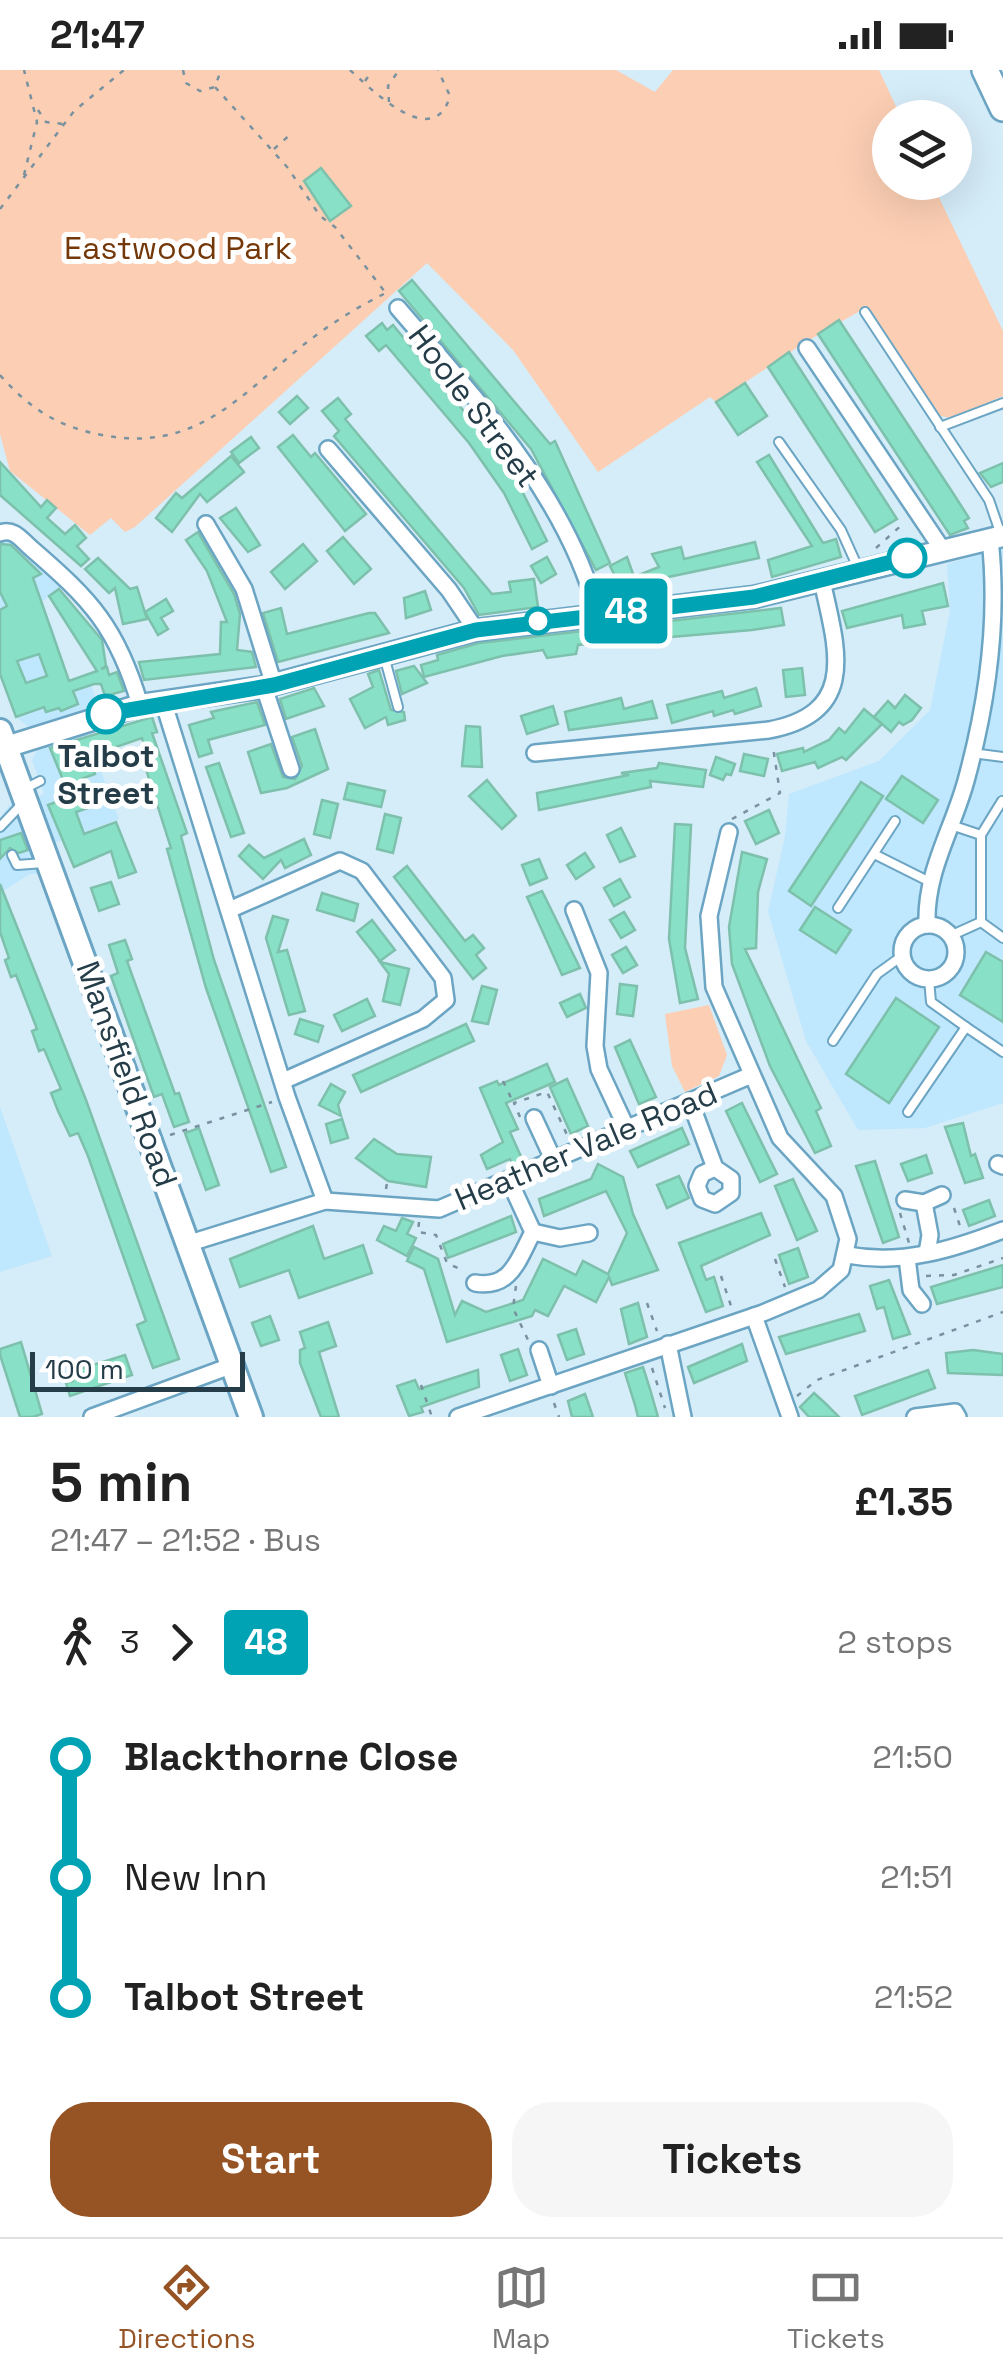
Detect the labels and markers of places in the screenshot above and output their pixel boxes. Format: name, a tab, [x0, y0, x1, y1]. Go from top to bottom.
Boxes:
unlabelled marker	[888, 539, 926, 577]
unlabelled marker	[525, 608, 551, 634]
marker: Talbot Street	[87, 695, 125, 733]
place label: Talbot Street	[57, 736, 155, 813]

